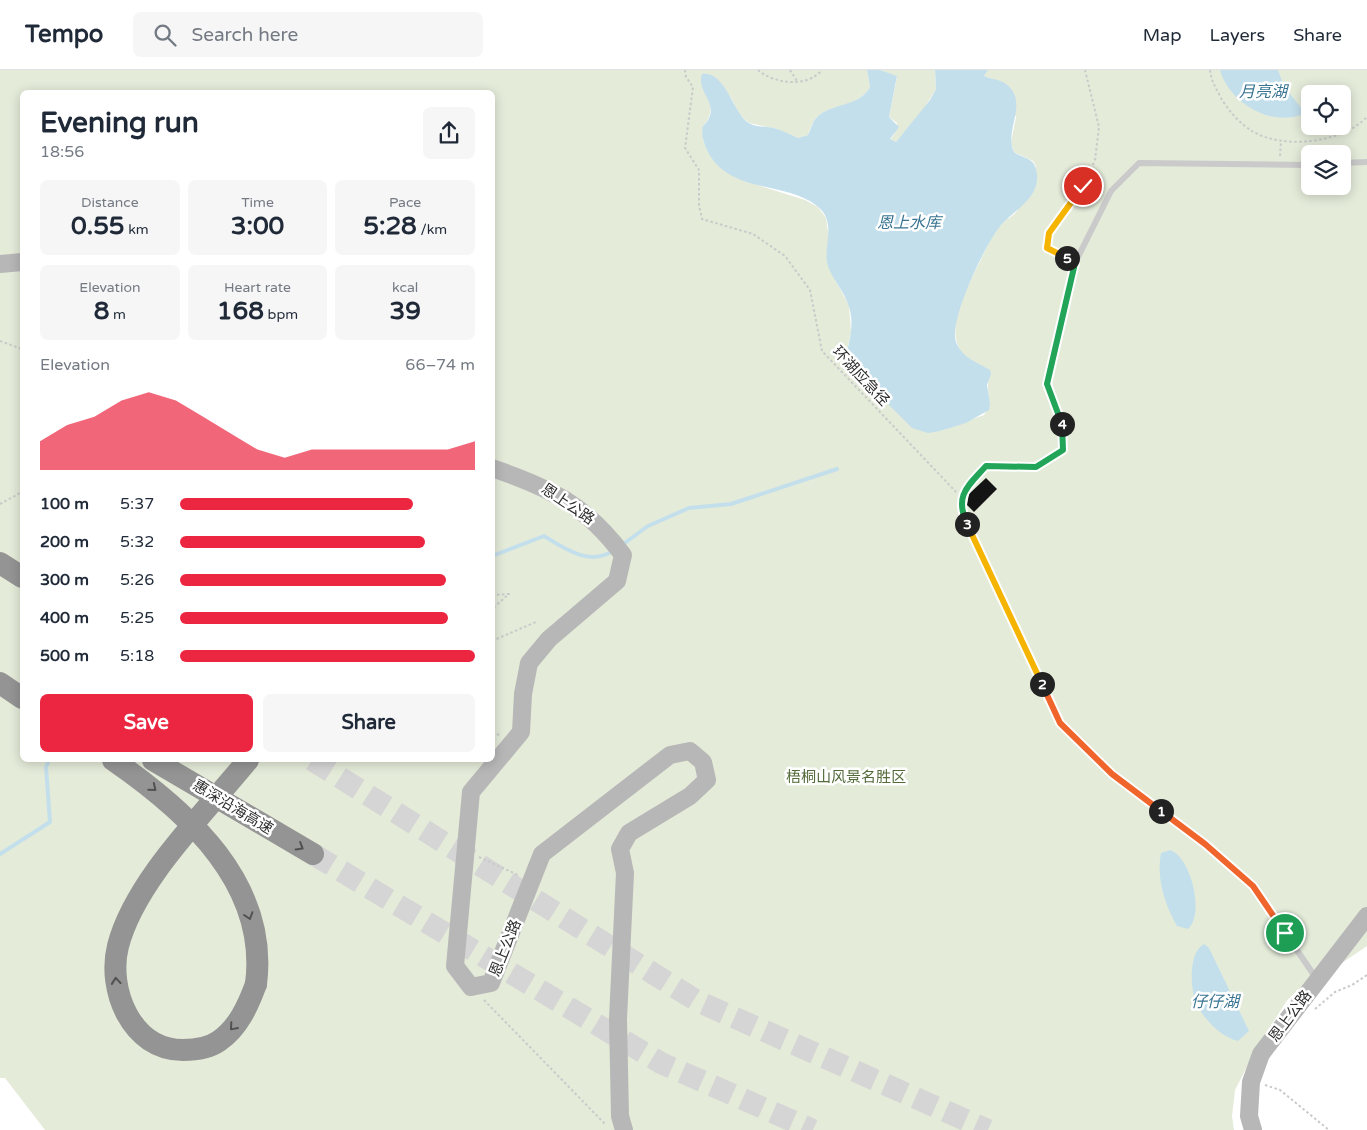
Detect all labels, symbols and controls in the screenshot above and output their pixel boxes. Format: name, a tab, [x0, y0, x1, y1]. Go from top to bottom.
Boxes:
search box	[133, 12, 483, 57]
text: Tempo	[25, 20, 103, 49]
icon: search	[151, 21, 179, 49]
text: Search here	[191, 24, 298, 46]
text: Map	[1143, 24, 1182, 46]
text: Layers	[1210, 24, 1265, 46]
text: Share	[1293, 24, 1342, 46]
water label: 月亮湖	[1239, 82, 1290, 102]
map controls	[1301, 85, 1351, 195]
button: locate	[1301, 85, 1351, 135]
text: Evening run	[40, 106, 199, 140]
button: share	[423, 107, 475, 159]
text: 18:56	[40, 142, 84, 162]
button: layers	[1301, 145, 1351, 195]
pin	[1062, 165, 1104, 207]
icon: check	[1069, 172, 1097, 200]
text: Distance	[81, 194, 139, 211]
text: Time	[241, 194, 274, 211]
text: Pace	[389, 194, 421, 211]
text: 0.55	[71, 211, 125, 241]
text: 3:00	[231, 211, 284, 241]
text: 5:28	[363, 211, 417, 241]
water label: 恩上水库	[877, 213, 944, 233]
text: km	[125, 221, 149, 238]
text: /km	[417, 221, 447, 238]
pin: 5	[1054, 246, 1080, 270]
text: 5	[1063, 250, 1072, 267]
text: Elevation	[79, 279, 140, 296]
text: Heart rate	[224, 279, 291, 296]
text: kcal	[392, 279, 418, 296]
text: 8	[94, 296, 109, 326]
text: 168	[217, 296, 264, 326]
text: 39	[389, 296, 421, 326]
text: m	[109, 306, 126, 323]
text: bpm	[264, 306, 298, 323]
street label: 环湖应急径	[829, 342, 893, 410]
text: Elevation	[40, 355, 110, 375]
text: 66–74 m	[405, 355, 475, 375]
pin: 4	[1050, 412, 1074, 436]
text: 4	[1058, 416, 1067, 433]
street label: 恩上公路	[538, 480, 598, 528]
text: 100 m	[40, 494, 89, 514]
text: 5:37	[120, 494, 154, 514]
pin: 3	[954, 512, 980, 536]
text: 3	[963, 516, 972, 533]
text: 200 m	[40, 532, 89, 552]
text: 5:32	[120, 532, 154, 552]
text: 300 m	[40, 570, 89, 590]
text: 5:26	[120, 570, 154, 590]
text: 400 m	[40, 608, 89, 628]
text: 5:25	[120, 608, 154, 628]
text: 500 m	[40, 646, 89, 666]
text: 5:18	[120, 646, 154, 666]
pin: 2	[1030, 672, 1054, 696]
text: 2	[1038, 676, 1047, 693]
button: Save	[40, 694, 253, 752]
button: Share	[263, 694, 475, 752]
park label: 梧桐山风景名胜区	[786, 768, 906, 786]
street label: 惠深沿海高速	[190, 776, 276, 838]
one-way arrow	[147, 783, 156, 791]
pin: 1	[1148, 798, 1174, 824]
text: 1	[1157, 803, 1166, 820]
one-way arrow	[295, 841, 304, 851]
one-way arrow	[244, 911, 254, 920]
pin	[1264, 912, 1306, 954]
street label: 恩上公路	[485, 917, 525, 979]
icon: arrive	[1271, 919, 1299, 947]
one-way arrow	[111, 977, 122, 985]
street label: 恩上公路	[1265, 987, 1315, 1045]
water label: 仔仔湖	[1191, 992, 1242, 1012]
one-way arrow	[230, 1021, 239, 1030]

